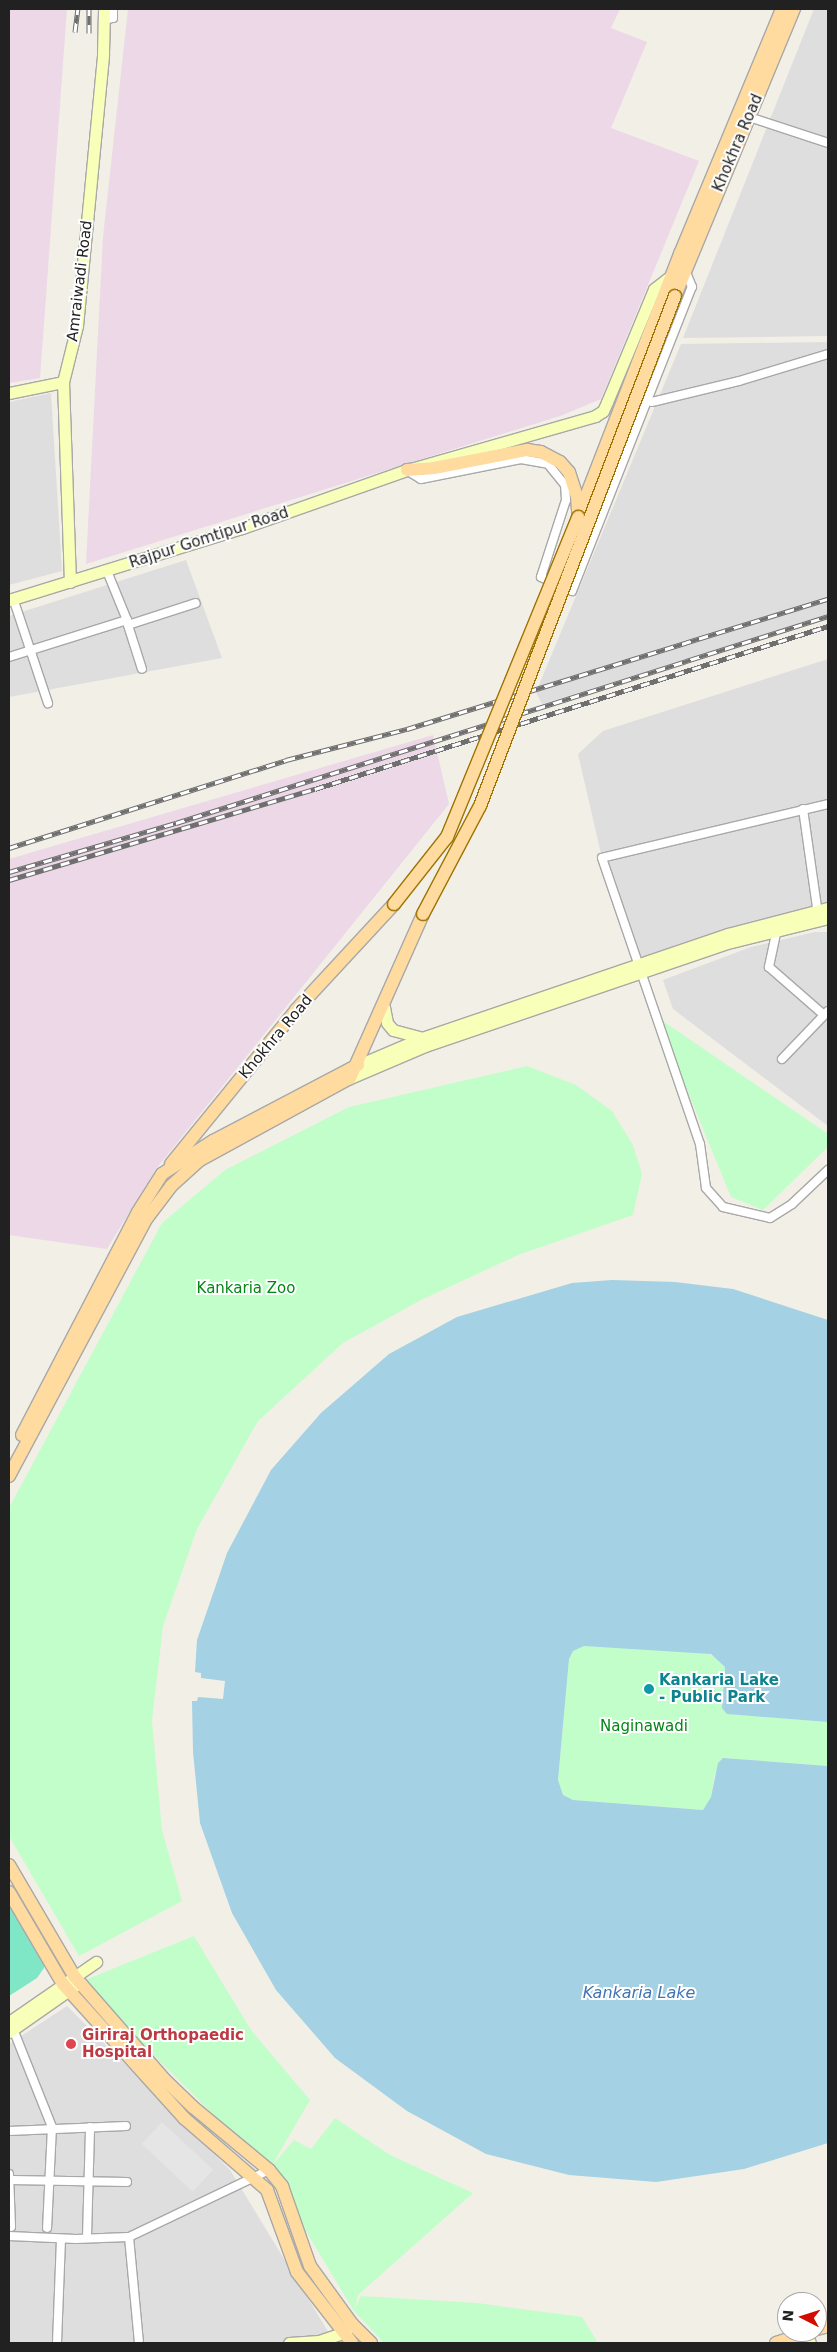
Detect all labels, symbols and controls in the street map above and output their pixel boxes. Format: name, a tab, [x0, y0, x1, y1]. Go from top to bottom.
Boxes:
street label: Khokhra Road	[709, 91, 767, 195]
street label: Amraiwadi Road	[64, 219, 96, 343]
street label: Rajpur Gomtipur Road	[127, 504, 291, 572]
street label: Khokhra Road	[236, 991, 316, 1083]
park label: Kankaria Zoo	[197, 1280, 295, 1298]
place label: Kankaria Lake - Public Park	[659, 1671, 779, 1706]
marker: Kankaria Lake - Public Park	[643, 1683, 655, 1695]
park label: Naginawadi	[600, 1718, 688, 1736]
water label: Kankaria Lake	[583, 1983, 695, 2003]
place label: Giriraj Orthopaedic Hospital	[82, 2026, 244, 2061]
marker: Giriraj Orthopaedic Hospital	[64, 2037, 78, 2051]
north arrow	[777, 2292, 827, 2342]
text: N	[780, 2309, 797, 2322]

